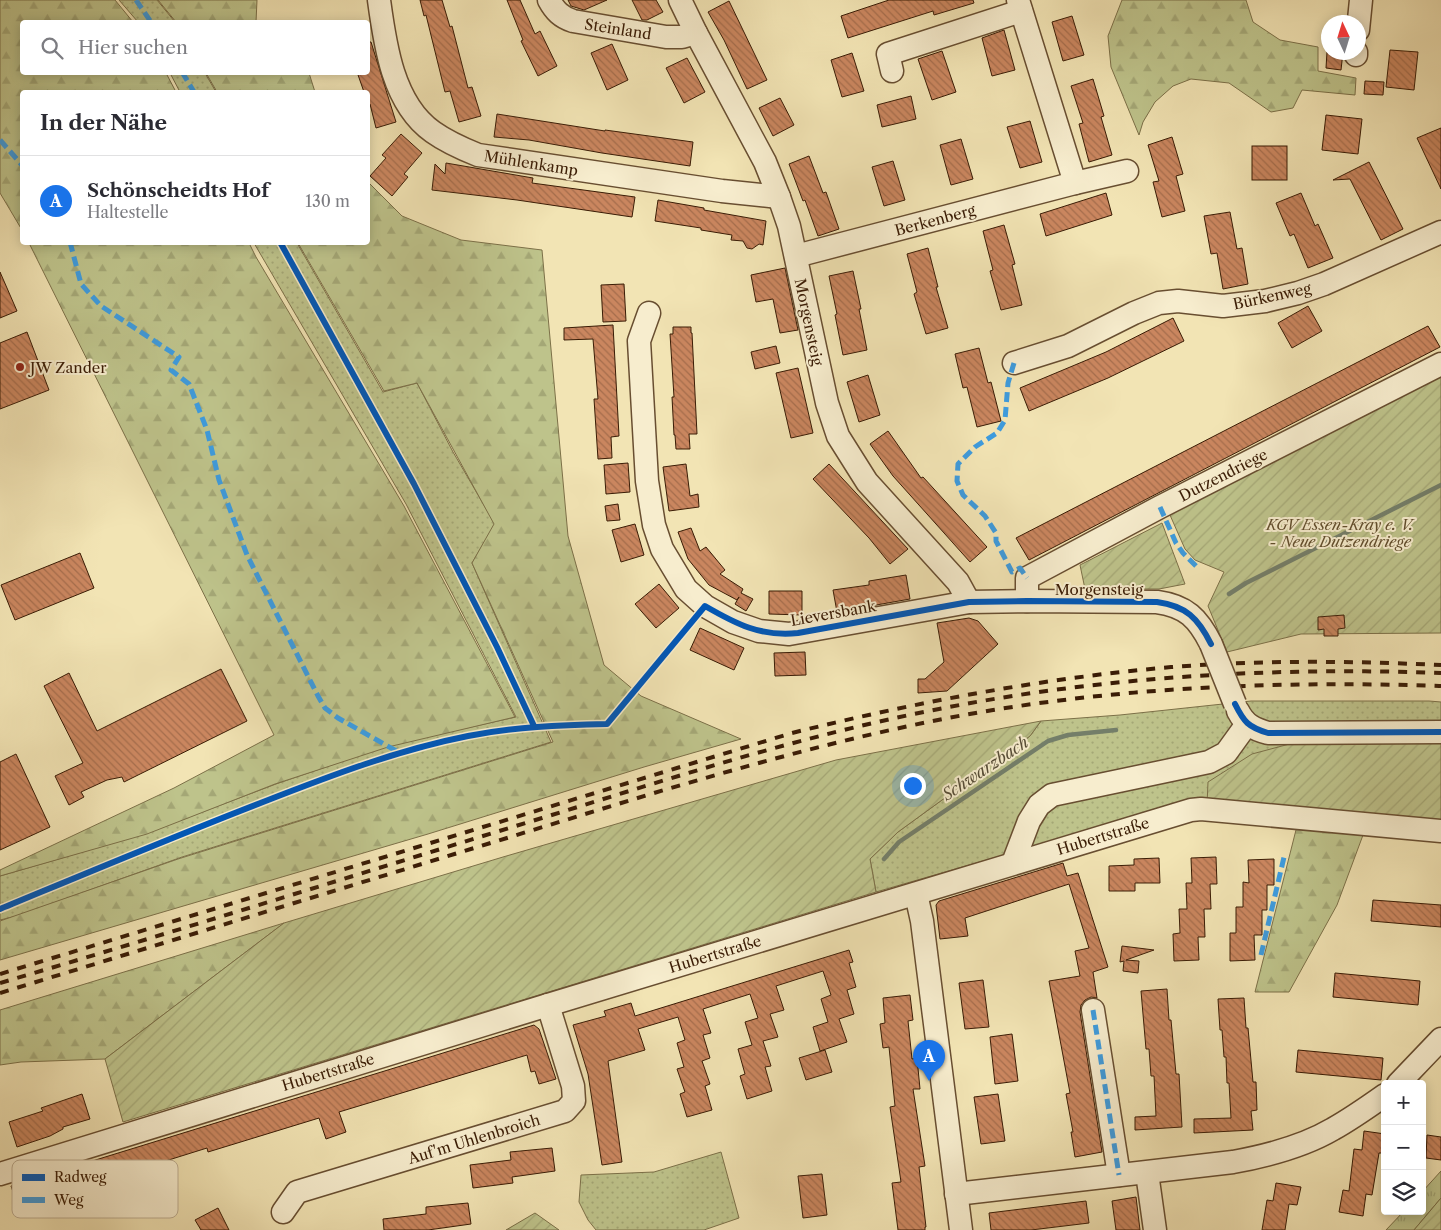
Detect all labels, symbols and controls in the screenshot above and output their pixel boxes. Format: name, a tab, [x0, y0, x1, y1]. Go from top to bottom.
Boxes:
street label: Steinland	[583, 14, 653, 44]
north arrow	[1321, 15, 1366, 60]
search box	[20, 20, 370, 75]
icon: search	[38, 34, 66, 62]
text: Hier suchen	[78, 36, 188, 59]
text: In der Nähe	[40, 110, 167, 135]
street label: Mühlenkamp	[483, 146, 579, 180]
text: Schönscheidts Hof	[87, 179, 269, 202]
text: A	[50, 191, 62, 211]
text: 130 m	[305, 191, 350, 211]
street label: Berkenberg	[893, 200, 977, 240]
text: Haltestelle	[87, 202, 168, 222]
street label: Morgensteig	[791, 277, 828, 367]
street label: Bürkenweg	[1231, 278, 1313, 314]
place label: JW Zander	[28, 358, 107, 377]
marker: JW Zander	[14, 361, 26, 373]
street label: Dutzendriege	[1176, 445, 1270, 505]
park label: KGV Essen-Kray e. V. - Neue Dutzendriege	[1265, 515, 1416, 551]
street label: Morgensteig	[1055, 580, 1143, 599]
street label: Lieversbank	[789, 596, 879, 630]
water label: Schwarzbach	[937, 732, 1032, 805]
your location	[900, 773, 926, 799]
street label: Hubertstraße	[1054, 813, 1152, 859]
street label: Hubertstraße	[666, 931, 764, 977]
pin: A	[913, 1040, 945, 1081]
street label: Hubertstraße	[279, 1049, 377, 1095]
map controls	[1381, 1080, 1426, 1215]
button: +	[1381, 1080, 1426, 1125]
street label: Auf'm Uhlenbroich	[405, 1110, 543, 1168]
button: −	[1381, 1125, 1426, 1170]
legend	[12, 1160, 178, 1218]
text: Radweg	[54, 1168, 107, 1186]
button: layers	[1381, 1170, 1426, 1215]
text: Weg	[53, 1191, 84, 1209]

